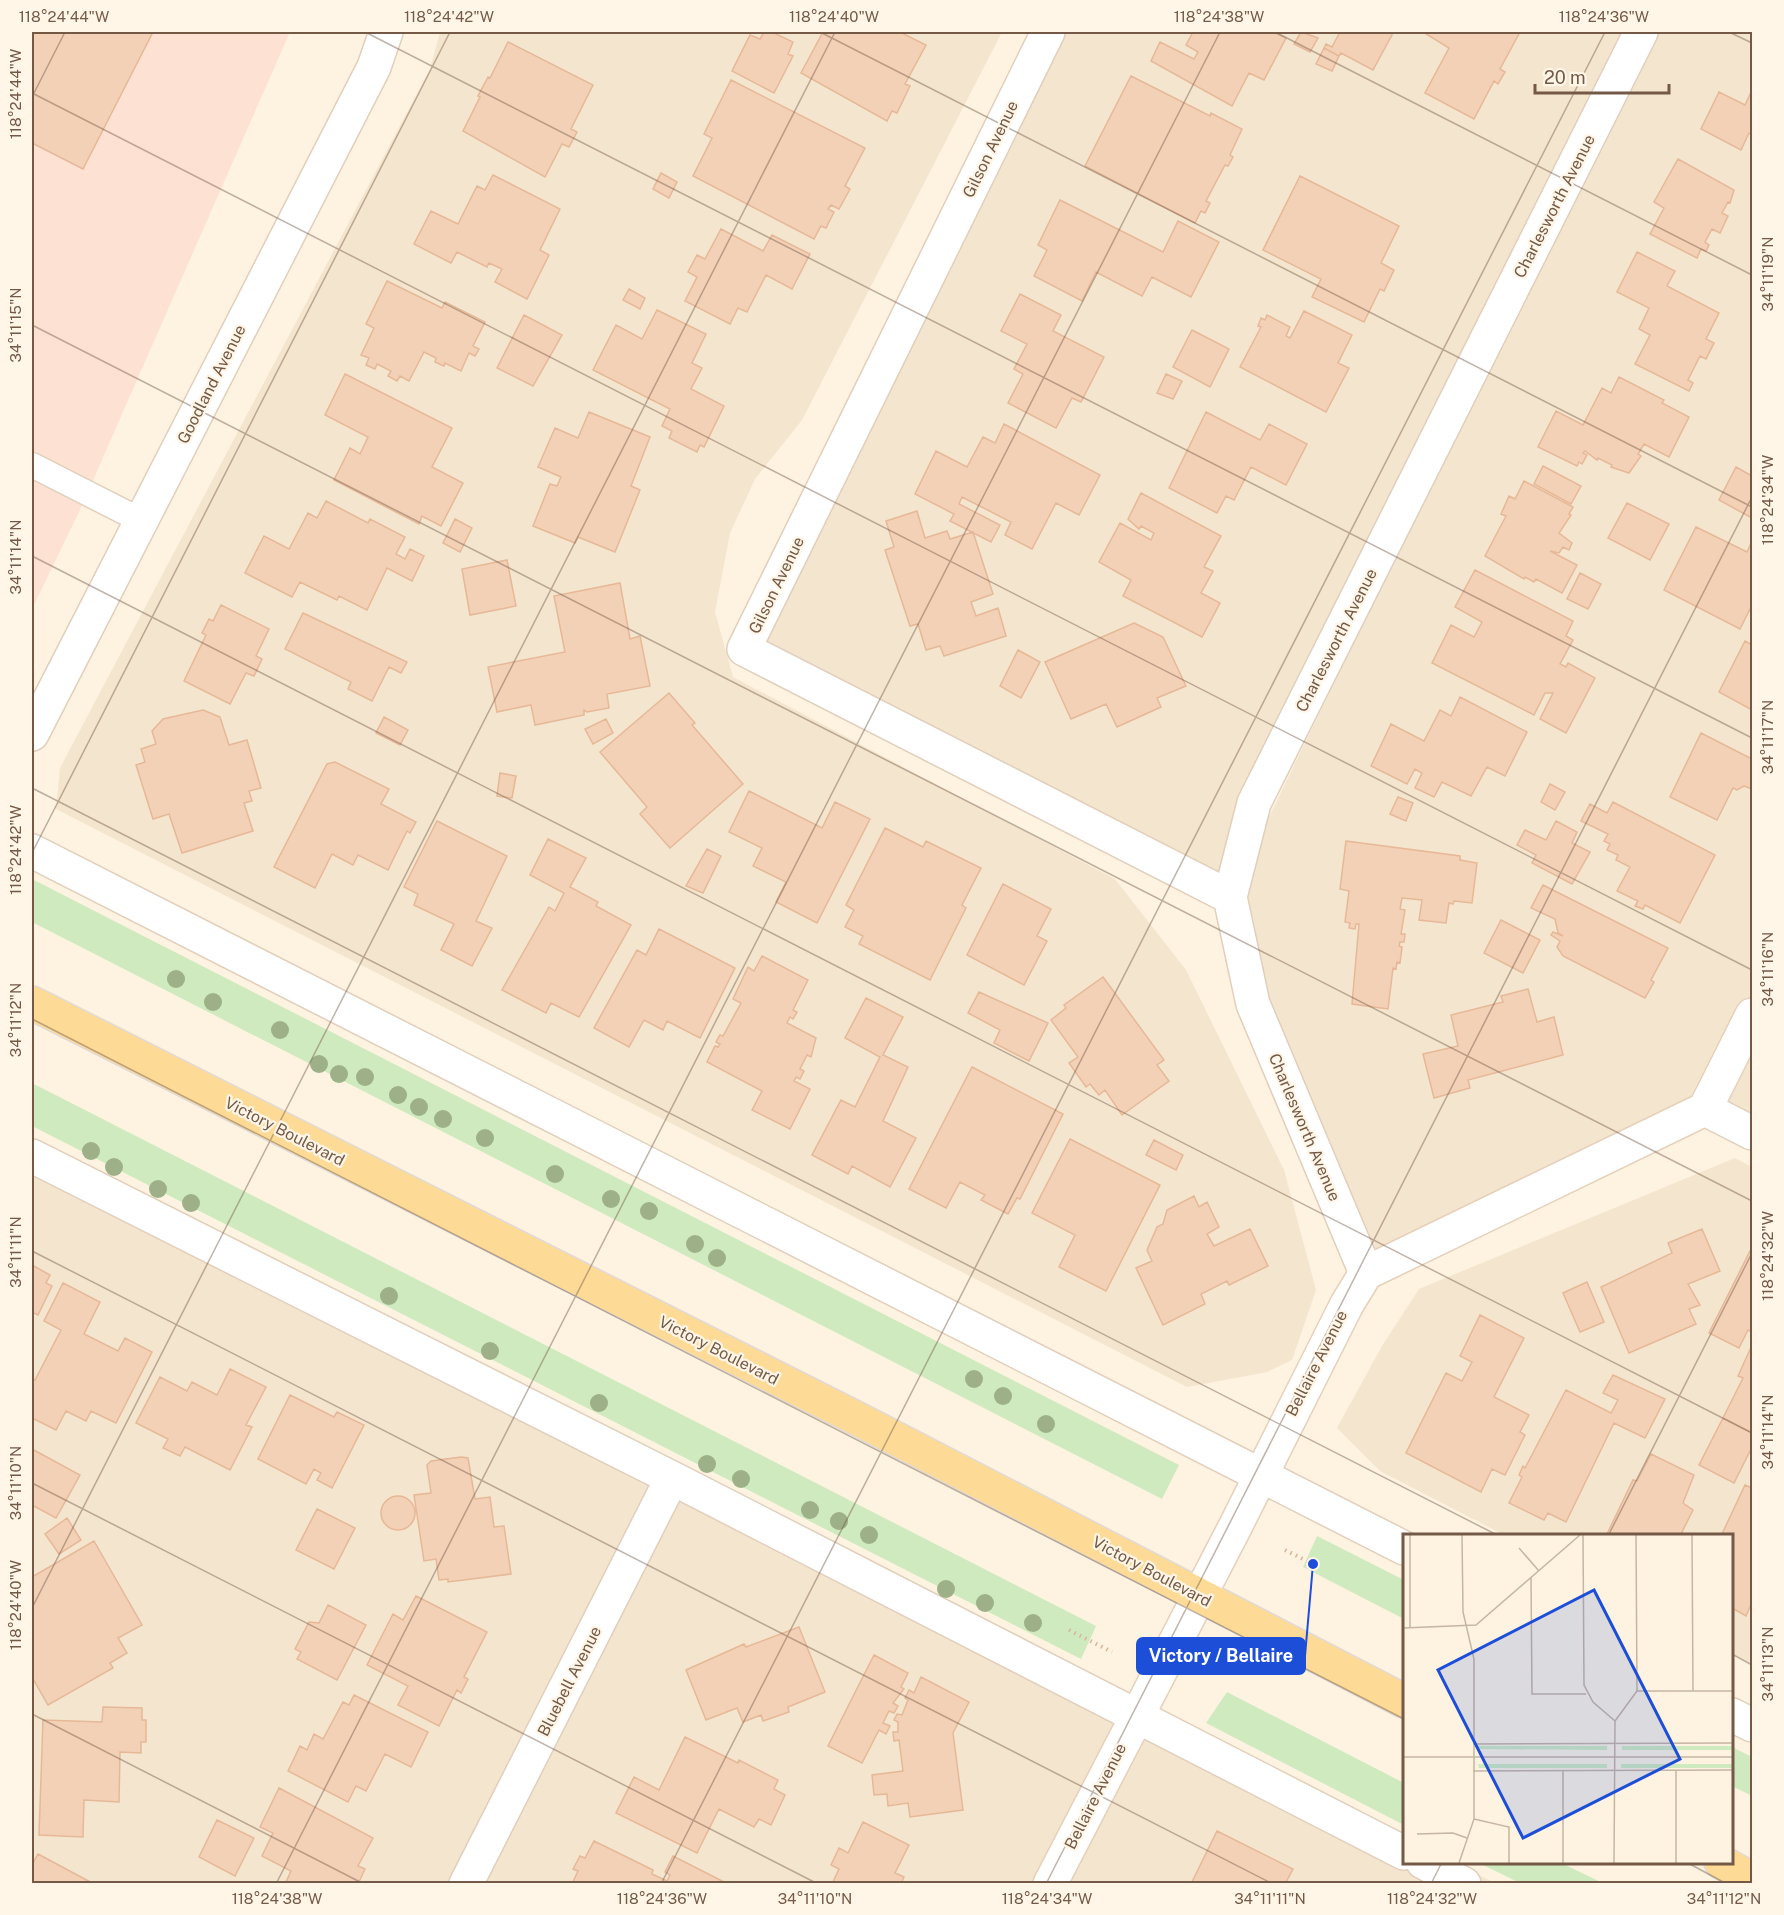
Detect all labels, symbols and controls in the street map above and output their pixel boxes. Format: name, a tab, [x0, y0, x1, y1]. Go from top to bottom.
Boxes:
text: 118°24'44"W	[19, 8, 109, 25]
text: 118°24'42"W	[404, 8, 494, 25]
text: 118°24'40"W	[789, 8, 879, 25]
text: 118°24'38"W	[1174, 8, 1264, 25]
text: 118°24'36"W	[1559, 8, 1649, 25]
text: 118°24'44"W	[7, 49, 24, 139]
scale bar	[1535, 57, 1668, 95]
text: 20 m	[1544, 67, 1586, 88]
street label: Gilson Avenue	[959, 98, 1022, 201]
street label: Charlesworth Avenue	[1510, 131, 1599, 281]
text: 34°11'19"N	[1759, 237, 1776, 311]
text: 34°11'15"N	[7, 287, 24, 363]
street label: Goodland Avenue	[173, 322, 250, 447]
text: 118°24'34"W	[1759, 455, 1776, 545]
text: 34°11'14"N	[7, 520, 24, 594]
street label: Gilson Avenue	[745, 534, 808, 637]
street label: Charlesworth Avenue	[1292, 565, 1381, 715]
text: 34°11'17"N	[1759, 700, 1776, 774]
text: 118°24'42"W	[7, 805, 24, 895]
text: 34°11'16"N	[1759, 932, 1776, 1006]
text: 34°11'12"N	[7, 983, 24, 1057]
street label: Charlesworth Avenue	[1265, 1051, 1344, 1204]
street label: Victory Boulevard	[222, 1093, 348, 1170]
text: 118°24'32"W	[1759, 1211, 1776, 1301]
text: 34°11'11"N	[7, 1216, 24, 1288]
street label: Bellaire Avenue	[1282, 1307, 1351, 1419]
street label: Victory Boulevard	[656, 1312, 782, 1389]
text: 34°11'14"N	[1759, 1395, 1776, 1469]
text: 34°11'10"N	[7, 1446, 24, 1520]
street label: Victory Boulevard	[1089, 1532, 1214, 1611]
inset map	[1403, 1534, 1733, 1864]
text: 118°24'40"W	[7, 1560, 24, 1650]
street label: Bluebell Avenue	[534, 1623, 605, 1739]
text: 34°11'13"N	[1759, 1627, 1776, 1701]
callout: Victory / Bellaire	[1137, 1638, 1305, 1674]
text: Victory / Bellaire	[1149, 1645, 1293, 1666]
street label: Bellaire Avenue	[1061, 1740, 1130, 1852]
text: 118°24'38"W	[232, 1890, 322, 1907]
text: 118°24'36"W	[617, 1890, 707, 1907]
text: 34°11'10"N	[778, 1890, 852, 1907]
text: 118°24'34"W	[1002, 1890, 1092, 1907]
text: 34°11'11"N	[1234, 1890, 1306, 1907]
text: 118°24'32"W	[1387, 1890, 1477, 1907]
text: 34°11'12"N	[1687, 1890, 1761, 1907]

